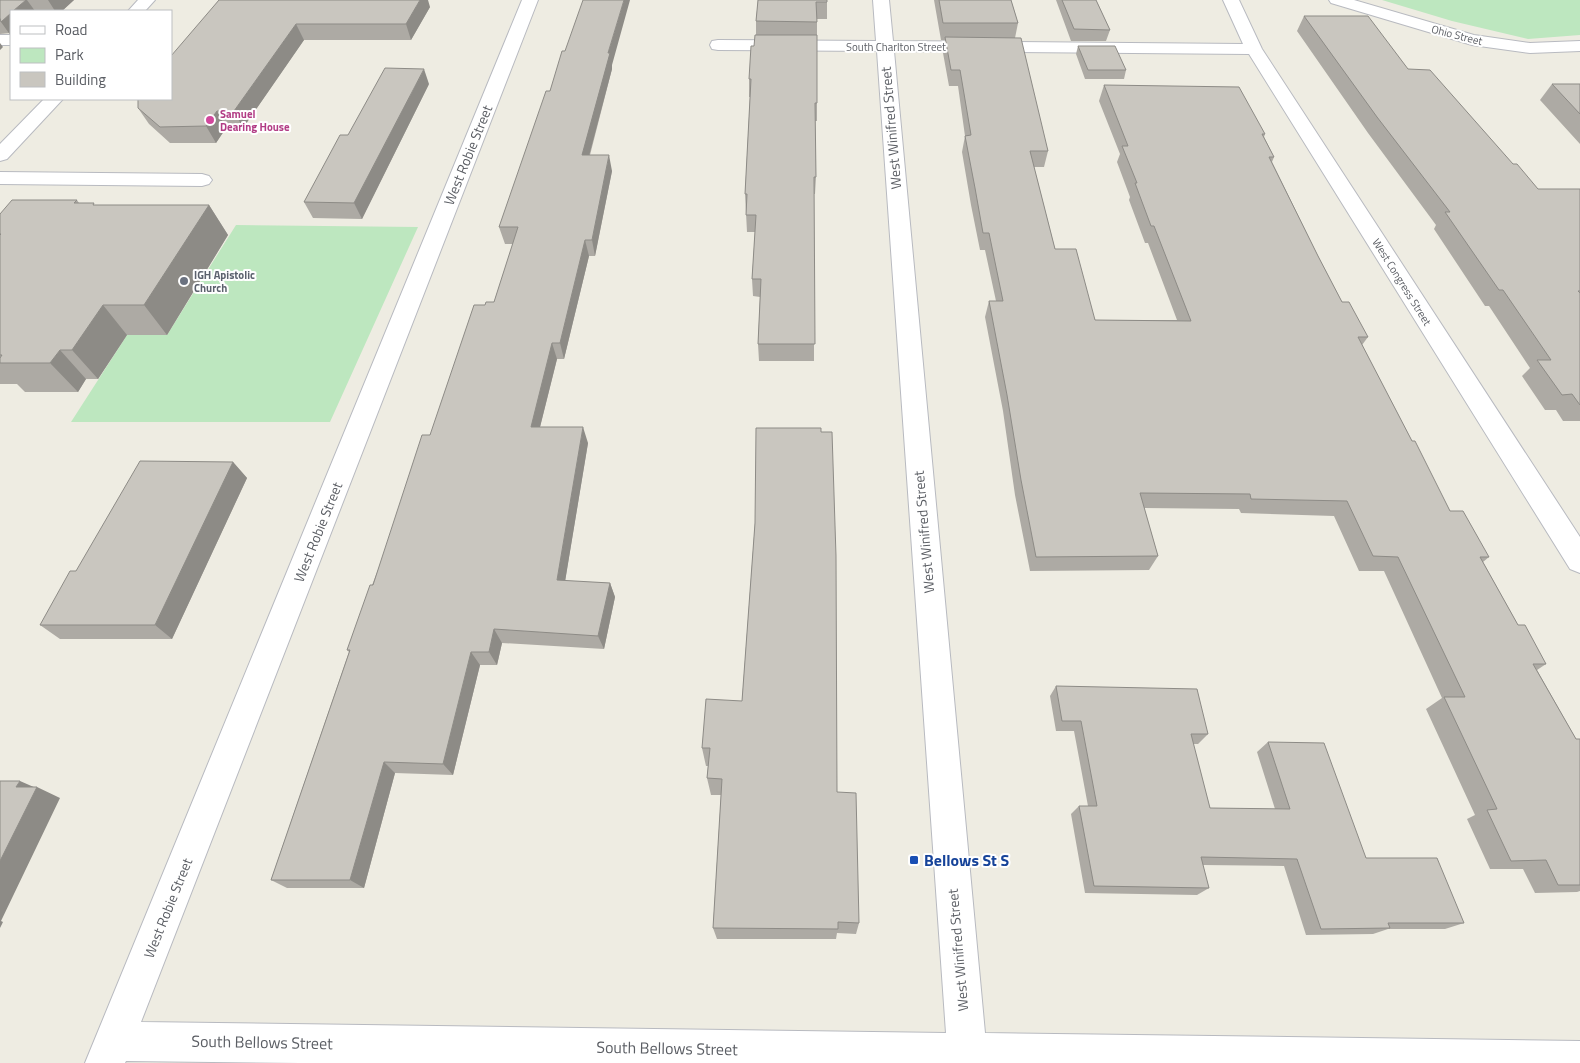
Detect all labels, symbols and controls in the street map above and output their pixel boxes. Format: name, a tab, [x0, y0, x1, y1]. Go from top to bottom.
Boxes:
legend	[10, 10, 172, 100]
text: Road	[55, 18, 87, 41]
street label: Ohio Street	[1430, 21, 1484, 49]
street label: South Charlton Street	[846, 39, 946, 55]
text: Park	[55, 43, 84, 66]
street label: West Winifred Street	[875, 66, 906, 190]
text: Building	[55, 68, 106, 91]
street label: West Robie Street	[438, 102, 497, 208]
place label: Samuel Dearing House	[220, 106, 290, 135]
marker: Samuel Dearing House	[204, 114, 216, 126]
street label: West Congress Street	[1369, 235, 1435, 329]
place label: IGH Apistolic Church	[194, 267, 255, 296]
marker: IGH Apistolic Church	[178, 275, 190, 287]
street label: West Winifred Street	[908, 470, 939, 594]
street label: West Robie Street	[288, 479, 347, 585]
place label: Bellows St S	[924, 848, 1009, 872]
marker: Bellows St S	[908, 854, 920, 866]
street label: West Robie Street	[138, 855, 197, 961]
street label: West Winifred Street	[942, 888, 973, 1012]
street label: South Bellows Street	[191, 1029, 333, 1055]
street label: South Bellows Street	[596, 1035, 738, 1061]

